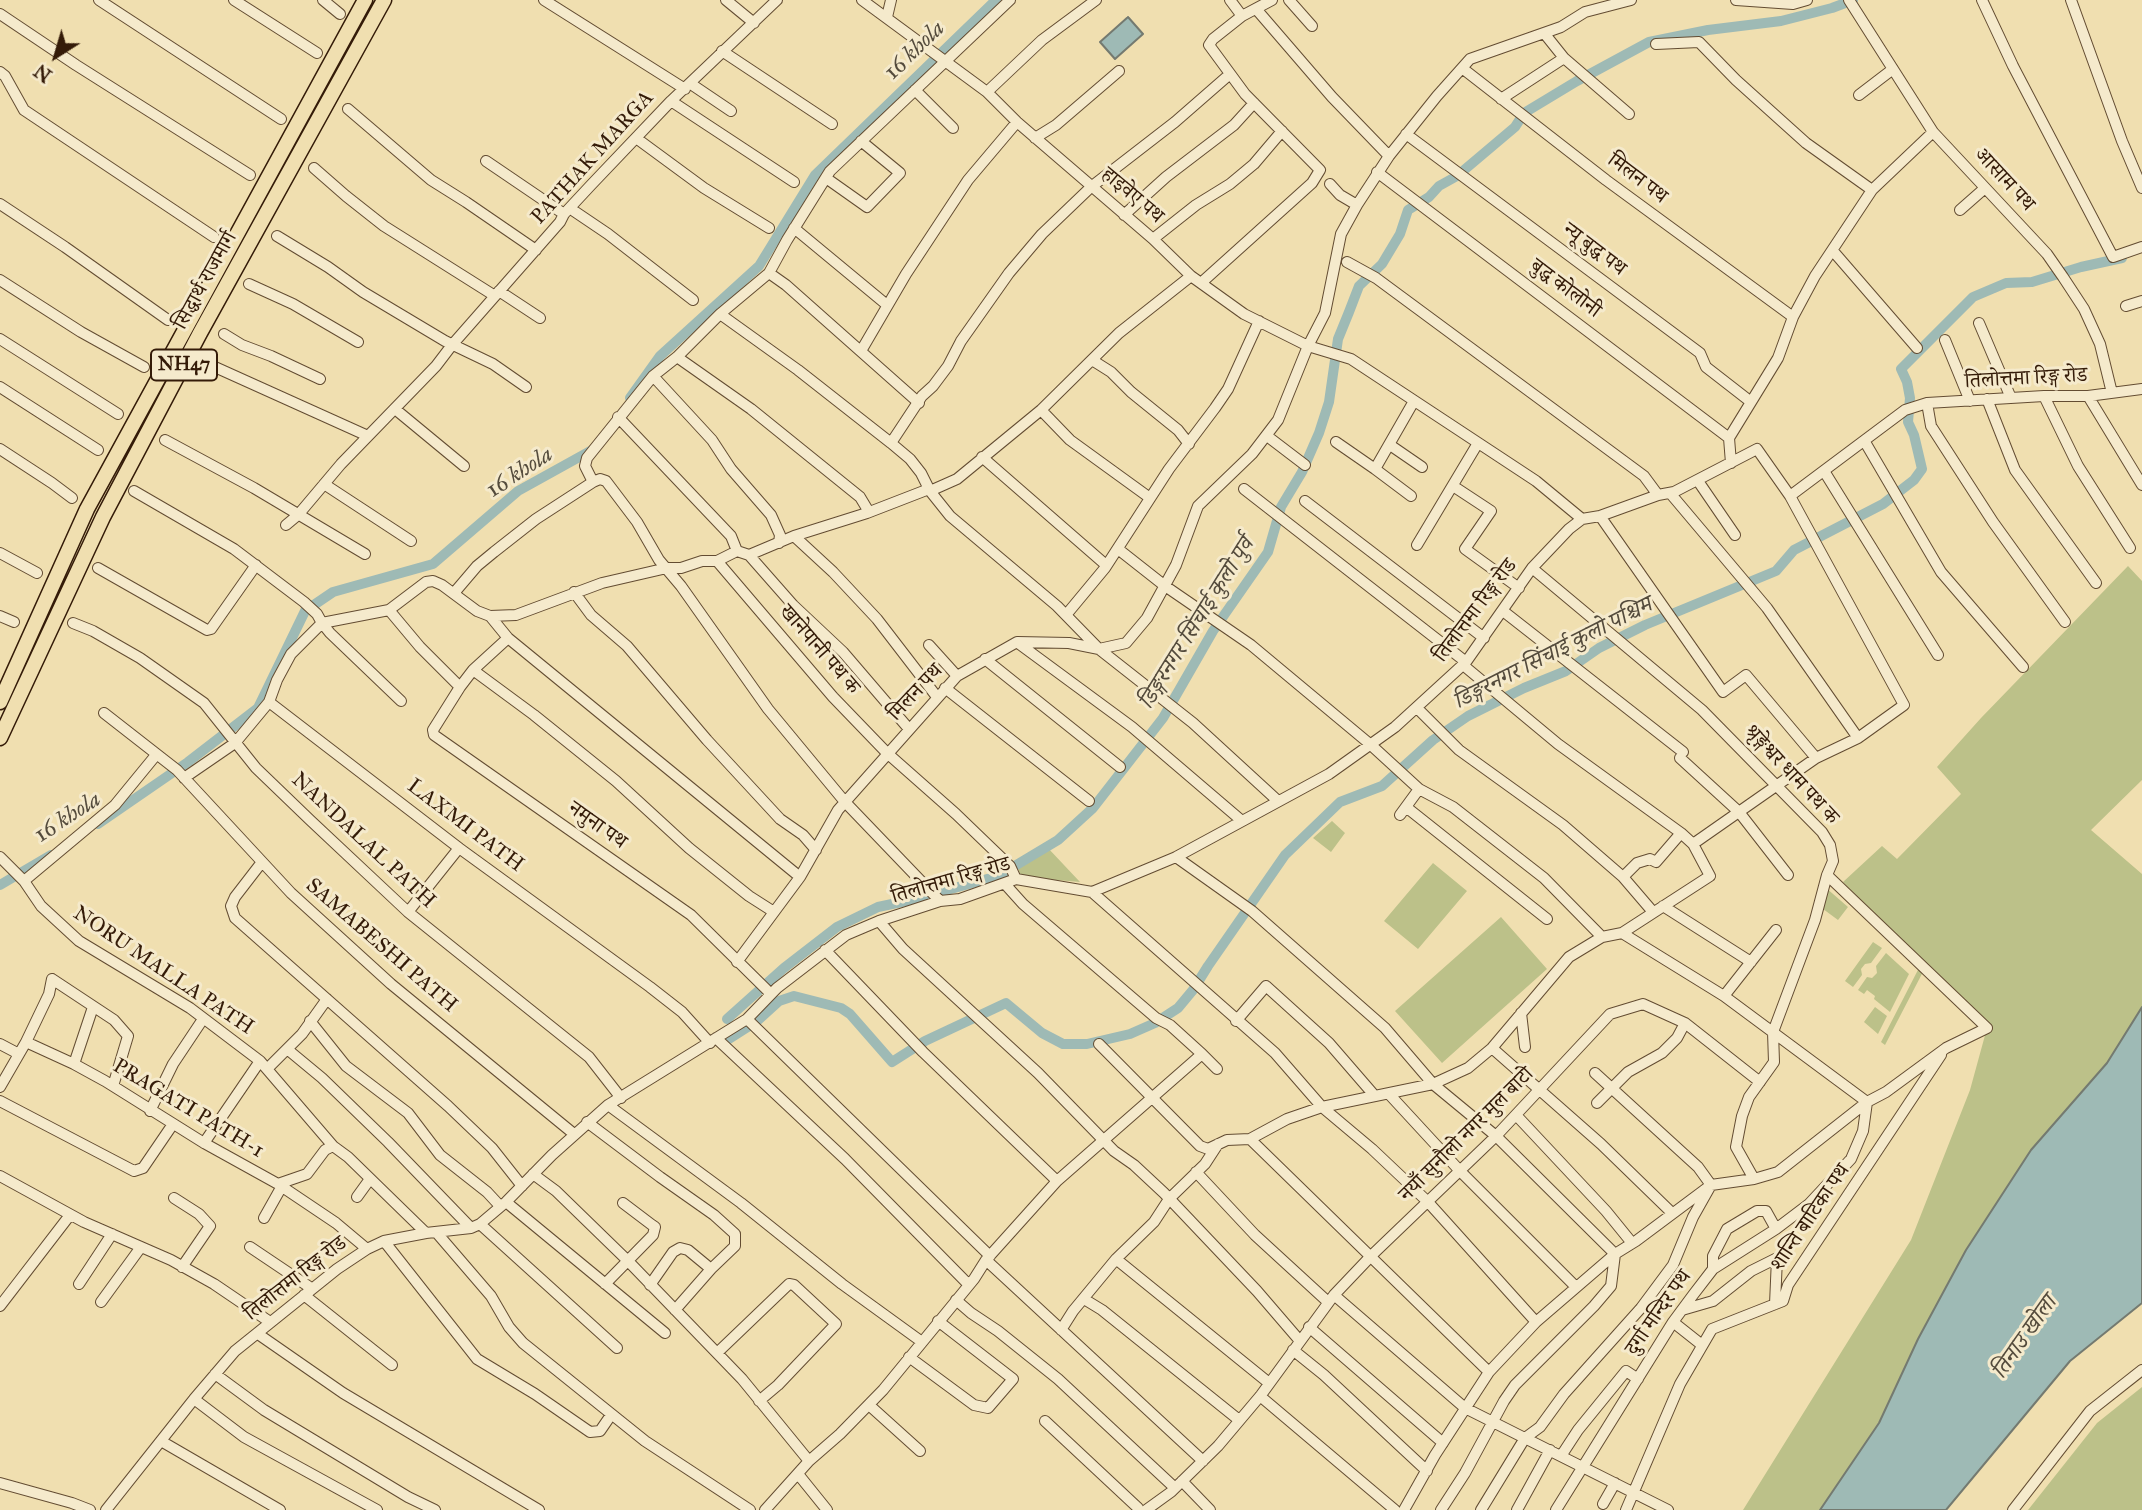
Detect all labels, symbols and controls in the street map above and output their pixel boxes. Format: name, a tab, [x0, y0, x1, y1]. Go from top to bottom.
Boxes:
water label: 16 khola	[879, 16, 951, 86]
north arrow	[21, 21, 91, 91]
text: N	[30, 59, 56, 87]
street label: PATHAK MARGA	[527, 86, 659, 230]
street label: आसाम पथ	[1968, 143, 2040, 217]
street label: मिलन पथ	[1602, 148, 1672, 210]
street label: हाइवेए पथ	[1096, 163, 1168, 229]
street label: न्यू बुद्ध पथ	[1557, 218, 1631, 282]
street label: सिद्धार्थ राजमार्ग	[169, 228, 243, 334]
street label: बुद्ध कोलोनी	[1524, 254, 1606, 324]
road number: NH47	[151, 350, 217, 380]
street label: तिलोत्तमा रिङ्ग रोड	[1964, 363, 2088, 395]
water label: 16 khola	[482, 441, 558, 505]
water label: डिङ्गरनगर सिंचाई कुलो पुर्व	[1133, 533, 1261, 715]
street label: तिलोत्तमा रिङ्ग रोड	[1429, 554, 1523, 668]
water label: डिङ्गरनगर सिंचाई कुलो पश्चिम	[1449, 592, 1657, 716]
street label: खानेपानी पथ क	[773, 600, 865, 700]
street label: मिलन पथ	[883, 659, 949, 727]
street label: श्रृङ्गेश्वर धाम पथ क	[1738, 720, 1844, 830]
street label: NANDALAL PATH	[286, 768, 440, 914]
street label: LAXMI PATH	[402, 774, 528, 878]
water label: 16 khola	[30, 786, 106, 850]
street label: नमुना पथ	[563, 797, 631, 855]
street label: तिलोत्तमा रिङ्ग रोड	[888, 852, 1014, 910]
street label: SAMABESHI PATH	[300, 873, 462, 1019]
street label: NORU MALLA PATH	[68, 901, 258, 1041]
street label: PRAGATI PATH-1	[108, 1054, 268, 1164]
street label: नयाँ सुनौलो नगर मुल बाटो	[1394, 1062, 1540, 1208]
street label: शान्ति बाटिका पथ	[1766, 1160, 1856, 1276]
street label: तिलोत्तमा रिङ्ग रोड	[240, 1231, 352, 1327]
street label: दुर्गा मन्दिर पथ	[1620, 1265, 1698, 1361]
water label: तिनाउ खोला	[1986, 1291, 2064, 1385]

